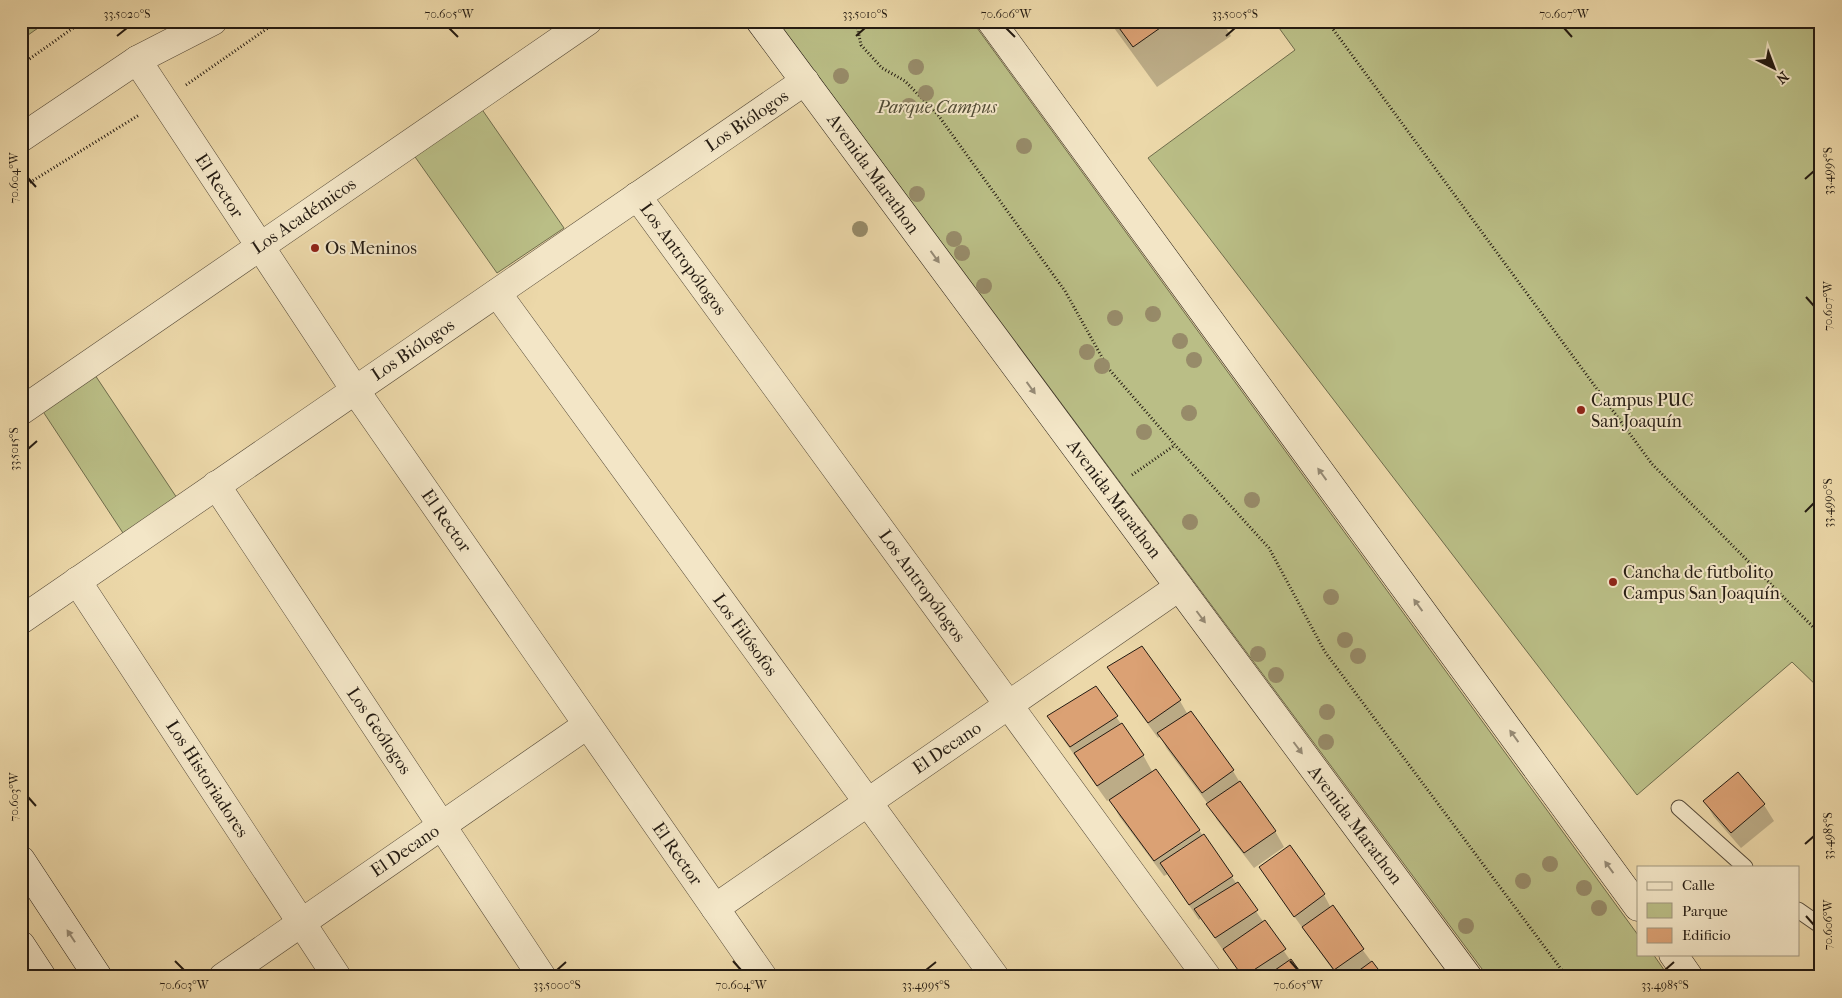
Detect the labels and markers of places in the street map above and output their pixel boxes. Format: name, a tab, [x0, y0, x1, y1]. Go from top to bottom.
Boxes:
place label: Os Meninos	[325, 238, 417, 259]
marker: Os Meninos	[309, 242, 321, 254]
place label: Campus PUC San Joaquín	[1591, 390, 1694, 432]
marker: Campus PUC San Joaquín	[1575, 404, 1587, 416]
place label: Cancha de futbolito Campus San Joaquín	[1623, 562, 1780, 604]
marker: Cancha de futbolito Campus San Joaquín	[1607, 576, 1619, 588]

